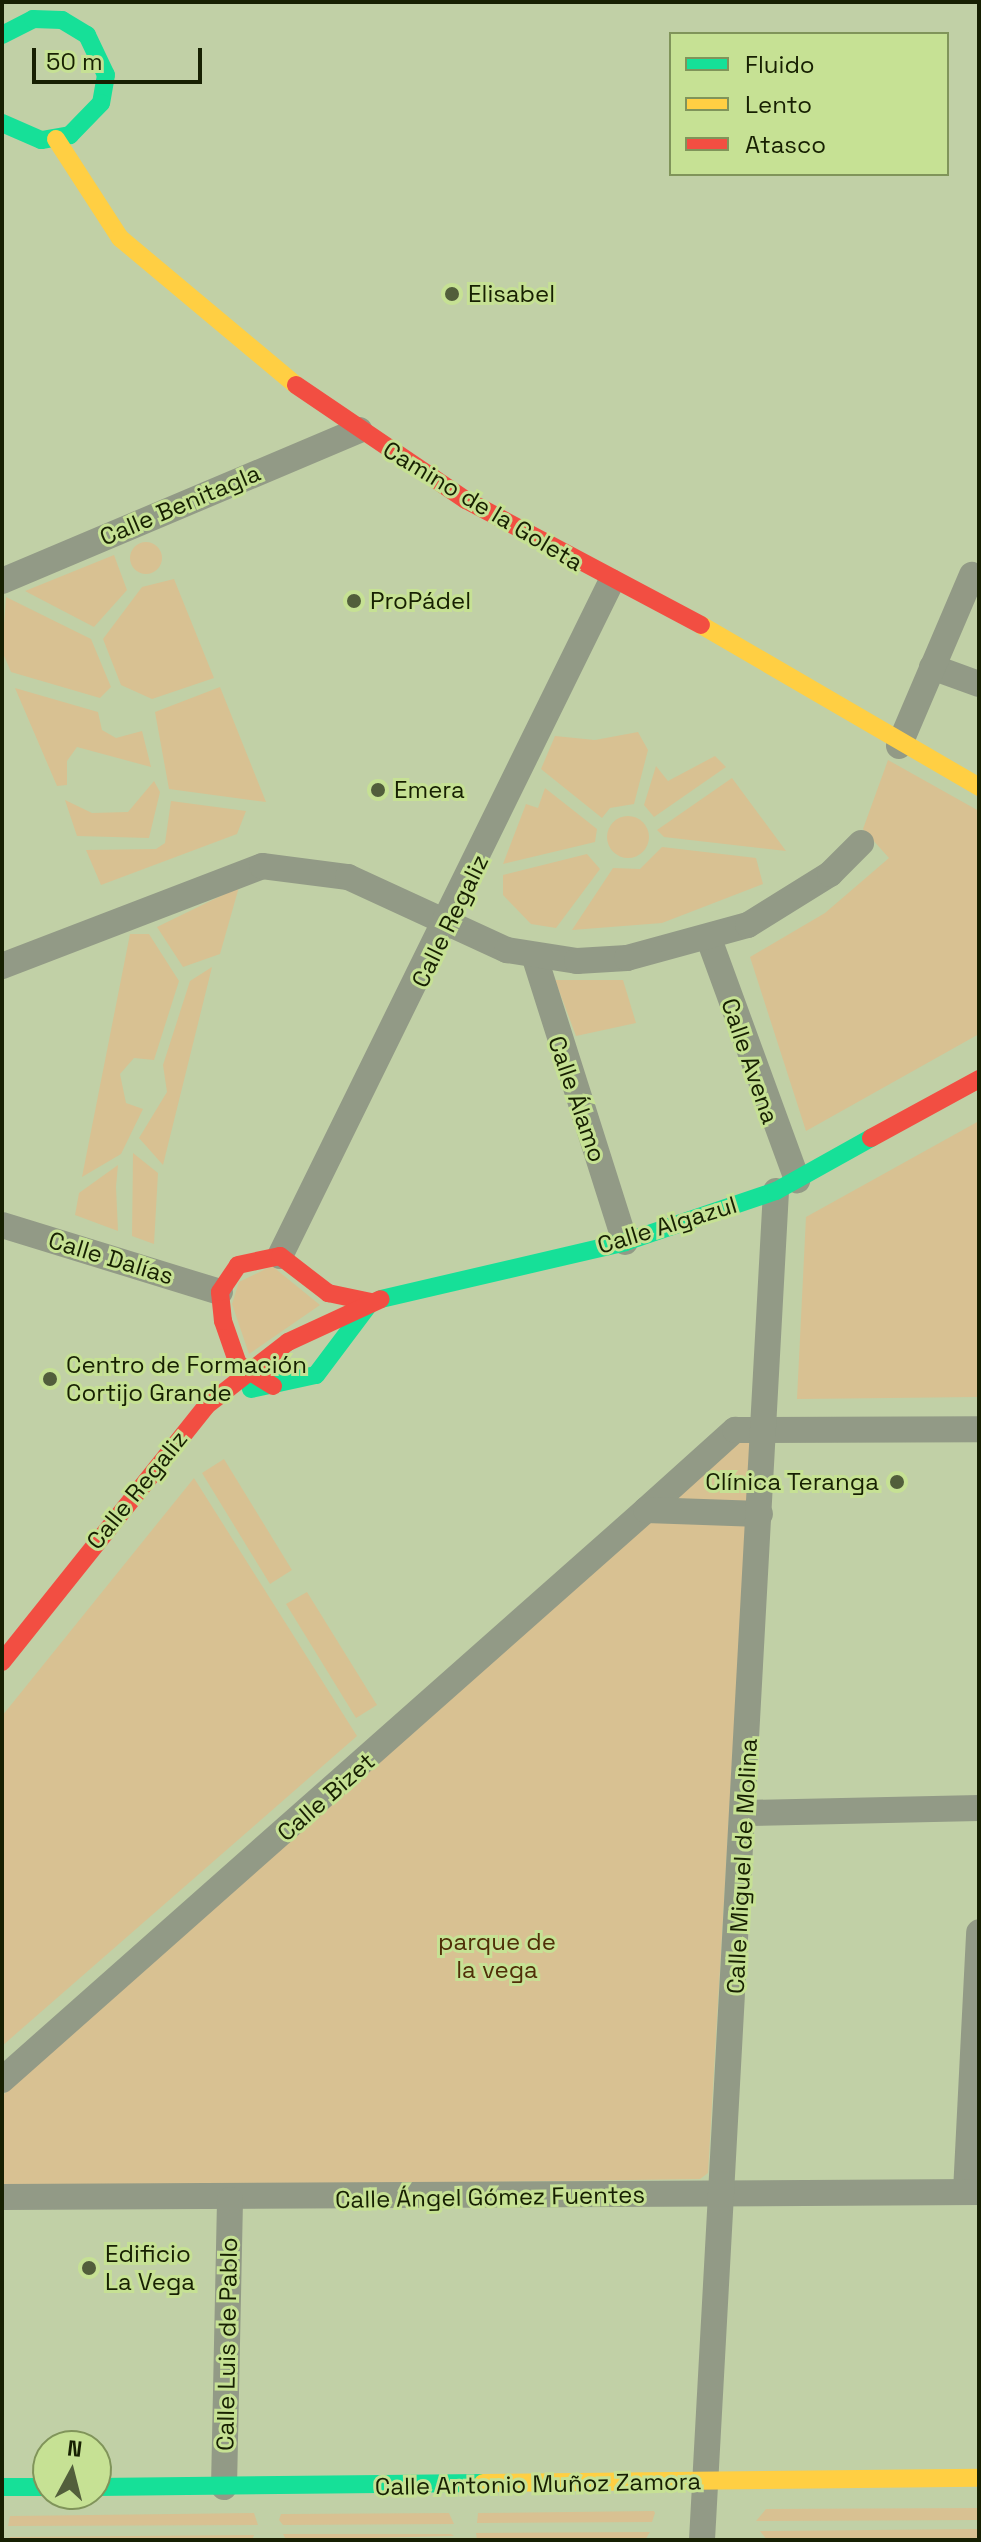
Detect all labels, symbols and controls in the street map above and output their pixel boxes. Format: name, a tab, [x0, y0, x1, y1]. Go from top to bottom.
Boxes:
scale bar	[36, 32, 206, 82]
legend	[669, 32, 949, 176]
text: 50 m	[46, 46, 103, 77]
text: Fluido	[745, 49, 815, 80]
text: Lento	[745, 89, 812, 120]
text: Atasco	[745, 129, 826, 160]
place label: Elisabel	[468, 280, 555, 308]
marker: Elisabel	[443, 285, 461, 303]
street label: Camino de la Goleta	[378, 435, 588, 577]
street label: Calle Benitagla	[95, 458, 265, 552]
place label: ProPádel	[370, 587, 471, 615]
marker: ProPádel	[345, 592, 363, 610]
place label: Emera	[394, 776, 465, 804]
marker: Emera	[369, 781, 387, 799]
street label: Calle Regaliz	[405, 850, 495, 992]
street label: Calle Avena	[715, 994, 785, 1128]
street label: Calle Álamo	[542, 1032, 612, 1166]
street label: Calle Algazul	[594, 1190, 740, 1260]
street label: Calle Dalías	[45, 1225, 177, 1291]
place label: Centro de Formación Cortijo Grande	[66, 1351, 307, 1407]
marker: Centro de Formación Cortijo Grande	[41, 1370, 59, 1388]
street label: Calle Regaliz	[80, 1425, 194, 1555]
place label: Clínica Teranga	[705, 1468, 879, 1496]
marker: Clínica Teranga	[886, 1471, 908, 1493]
street label: Calle Miguel de Molina	[721, 1737, 763, 1995]
street label: Calle Bizet	[271, 1747, 381, 1847]
park label: parque de la vega	[438, 1928, 556, 1984]
street label: Calle Ángel Gómez Fuentes	[335, 2180, 645, 2214]
street label: Calle Luis de Pablo	[211, 2237, 243, 2451]
place label: Edificio La Vega	[105, 2240, 195, 2296]
marker: Edificio La Vega	[80, 2259, 98, 2277]
north arrow	[32, 2430, 112, 2510]
text: N	[66, 2433, 84, 2463]
street label: Calle Antonio Muñoz Zamora	[374, 2467, 702, 2501]

